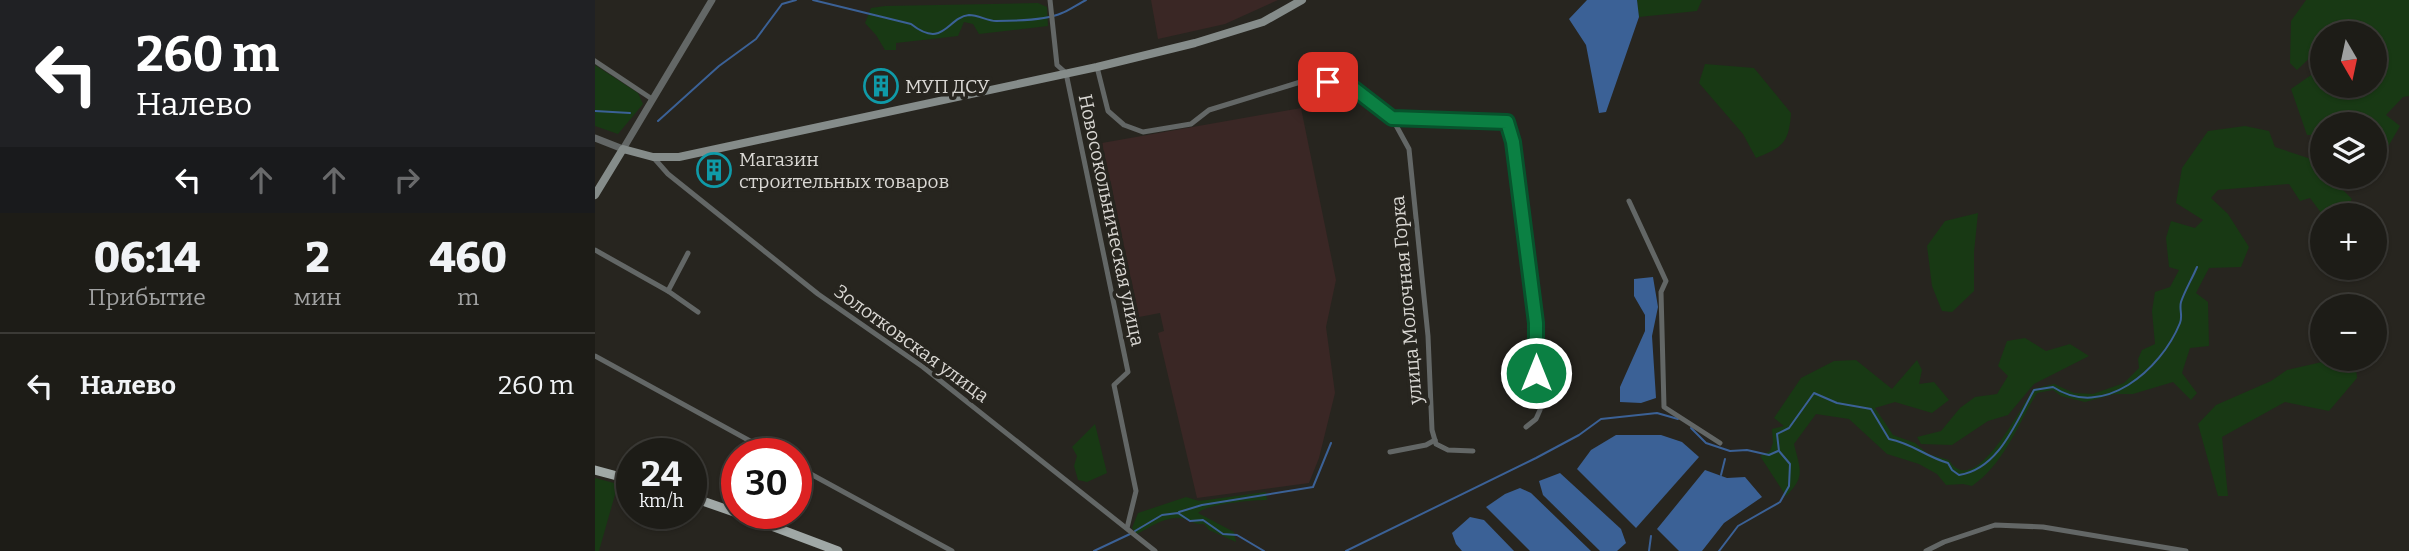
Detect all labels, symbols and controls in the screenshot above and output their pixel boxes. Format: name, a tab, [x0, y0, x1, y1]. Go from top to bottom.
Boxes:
north arrow	[2310, 21, 2387, 98]
map controls	[2310, 21, 2387, 371]
text: 260 m	[136, 25, 279, 84]
icon: left	[21, 28, 112, 119]
pin	[1298, 52, 1358, 112]
icon: arrive	[1309, 63, 1347, 101]
building icon: МУП ДСУ	[862, 67, 900, 105]
place label: МУП ДСУ	[905, 75, 990, 98]
text: Налево	[136, 85, 252, 123]
street label: Новосокольническая улица	[1074, 92, 1150, 349]
button: layers	[2310, 112, 2387, 189]
place label: Магазин строительных товаров	[739, 148, 949, 193]
building icon: Магазин строительных товаров	[695, 151, 733, 189]
icon: left	[169, 161, 207, 199]
icon: ahead	[242, 161, 280, 199]
icon: ahead	[315, 161, 353, 199]
icon: right	[388, 161, 426, 199]
street label: улица Молочная Горка	[1386, 194, 1427, 406]
button: +	[2310, 203, 2387, 280]
text: 06:14	[94, 233, 200, 283]
text: 2	[306, 233, 330, 283]
text: 460	[429, 233, 507, 283]
street label: Золотковская улица	[830, 280, 994, 408]
text: Прибытие	[88, 283, 206, 311]
text: мин	[294, 283, 342, 311]
text: m	[457, 283, 479, 311]
button: −	[2310, 294, 2387, 371]
position arrow	[1499, 336, 1573, 410]
icon: left	[21, 367, 59, 405]
text: Налево	[80, 370, 176, 401]
text: 260 m	[498, 370, 574, 401]
speed limit sign: 30	[721, 438, 812, 529]
text: 24	[641, 453, 682, 495]
text: km/h	[639, 490, 684, 512]

